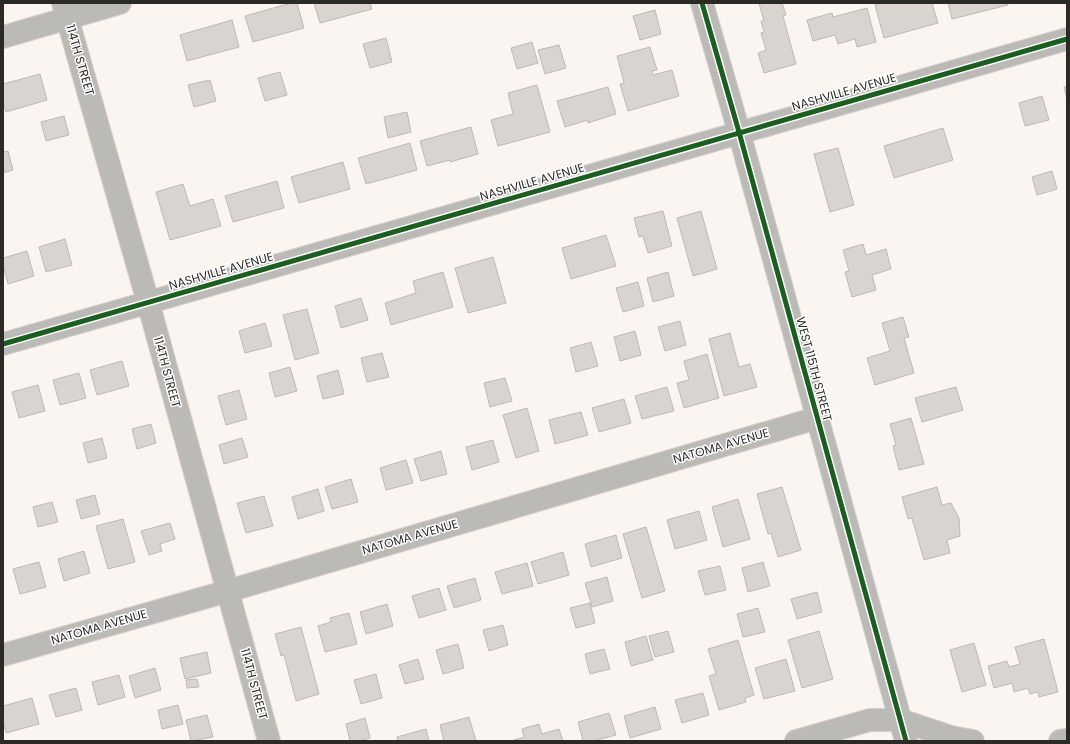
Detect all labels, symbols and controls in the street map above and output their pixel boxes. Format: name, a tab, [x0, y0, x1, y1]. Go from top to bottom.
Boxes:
street label: 114TH STREET	[62, 22, 99, 98]
street label: NASHVILLE AVENUE	[790, 69, 898, 115]
street label: NASHVILLE AVENUE	[478, 159, 586, 205]
street label: NASHVILLE AVENUE	[167, 248, 275, 294]
street label: WEST 115TH STREET	[792, 315, 837, 423]
street label: 114TH STREET	[150, 334, 185, 410]
street label: NATOMA AVENUE	[671, 424, 771, 467]
street label: NATOMA AVENUE	[360, 515, 460, 558]
street label: NATOMA AVENUE	[49, 605, 149, 648]
street label: 114TH STREET	[237, 646, 272, 722]

